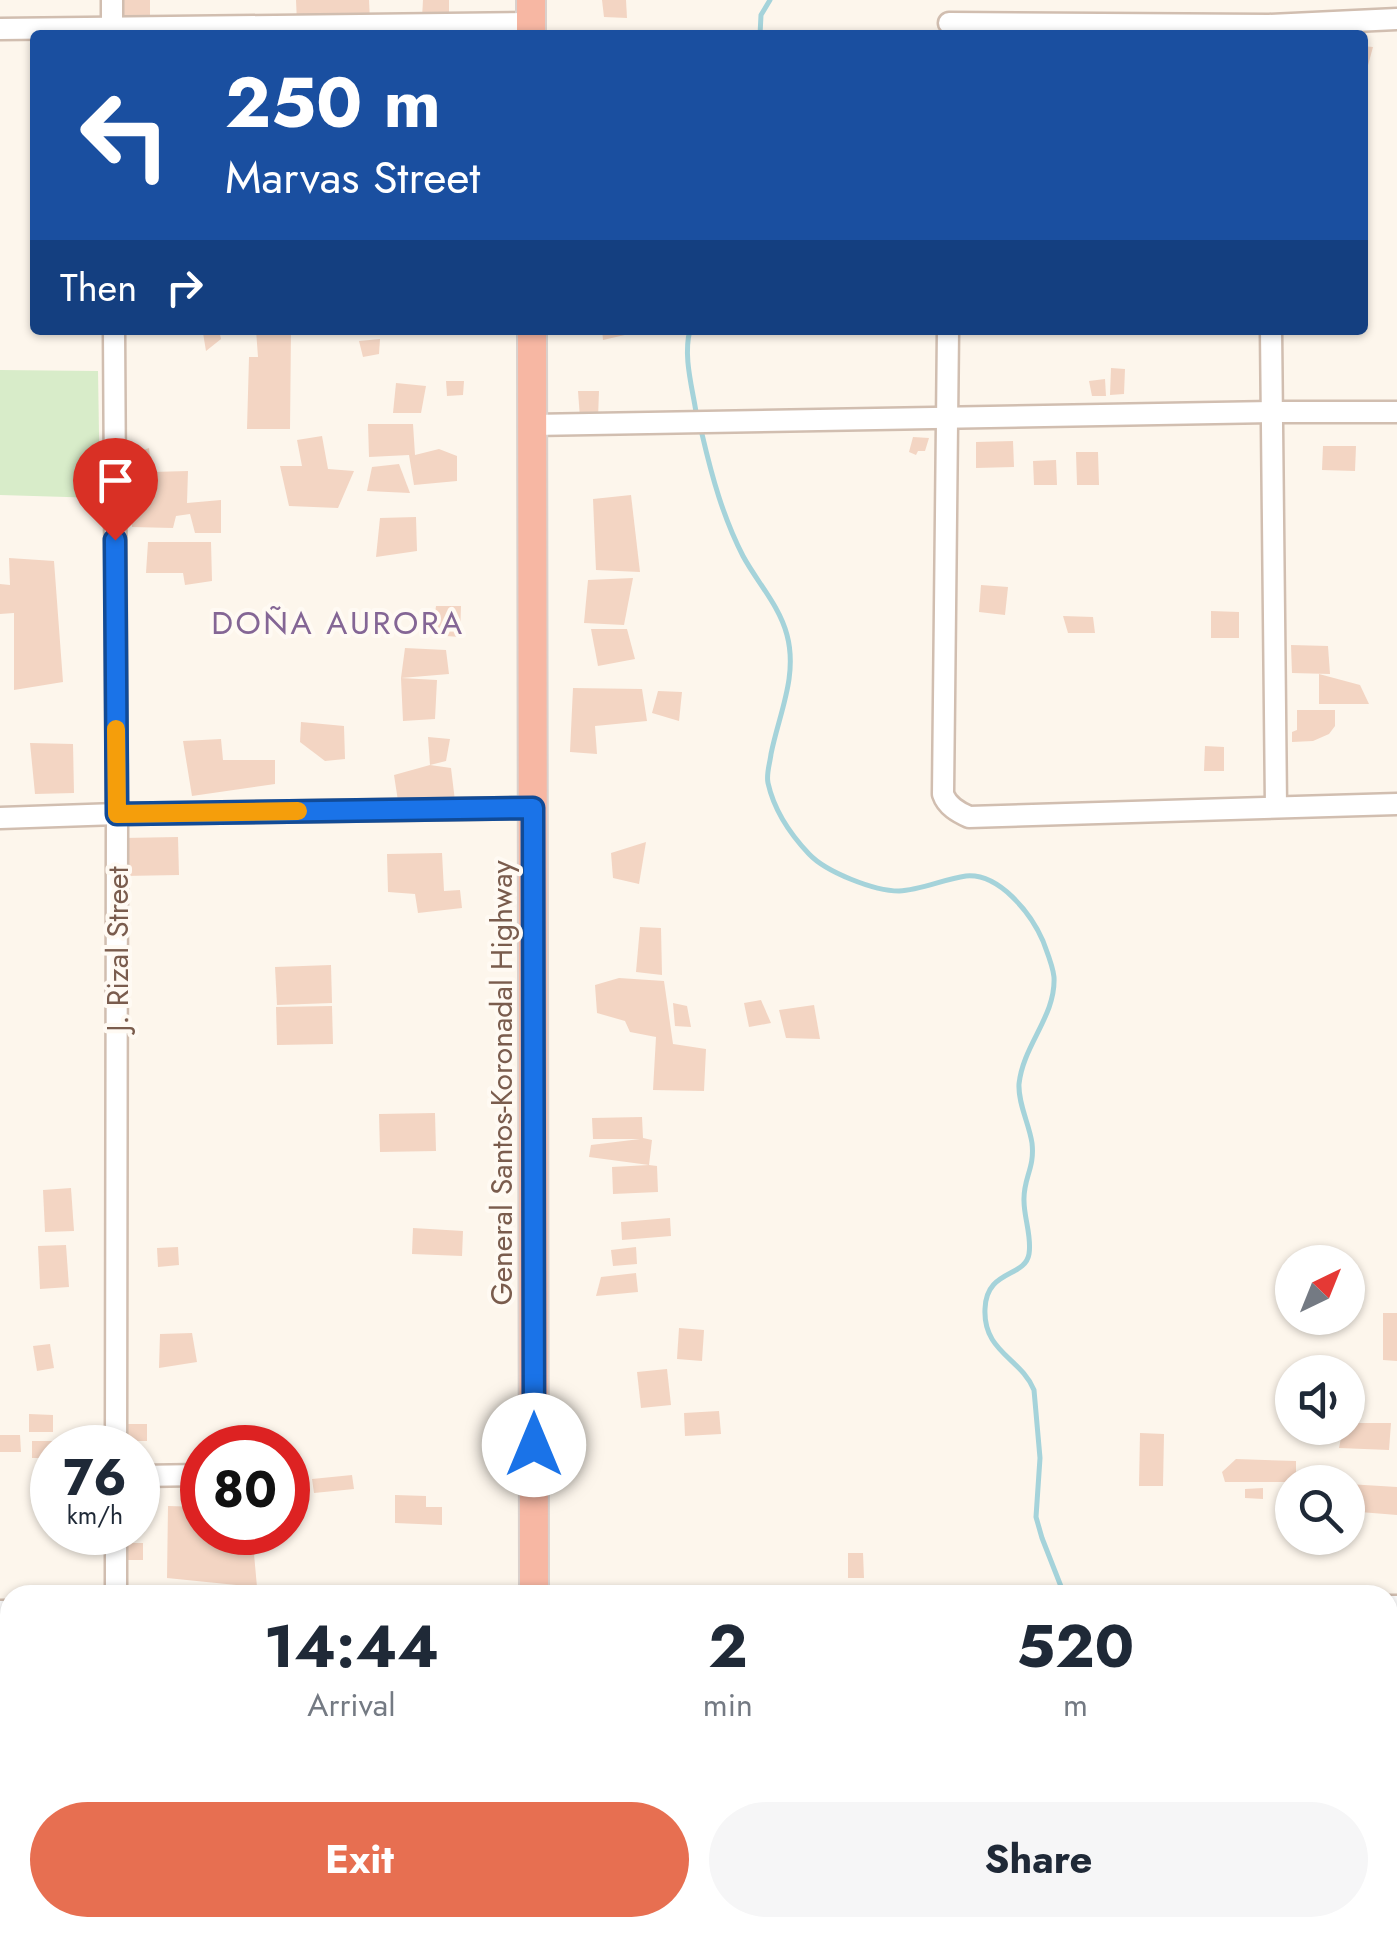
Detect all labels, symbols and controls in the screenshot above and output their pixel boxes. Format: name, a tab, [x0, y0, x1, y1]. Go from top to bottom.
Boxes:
text: 250 m	[225, 52, 441, 153]
icon: left	[60, 70, 190, 200]
text: Marvas Street	[225, 145, 480, 210]
text: Then	[60, 260, 137, 315]
icon: right	[157, 260, 212, 315]
pin	[73, 438, 158, 541]
icon: arrive	[88, 453, 143, 508]
district label: DOÑA AURORA	[211, 600, 465, 646]
street label: General Santos-Koronadal Highway	[480, 860, 523, 1306]
street label: J. Rizal Street	[96, 865, 139, 1036]
north arrow	[1275, 1245, 1365, 1335]
map controls	[1275, 1245, 1365, 1555]
button: sound	[1275, 1355, 1365, 1445]
position arrow	[482, 1393, 586, 1497]
speed limit sign: 80	[180, 1425, 310, 1555]
text: 76	[63, 1441, 127, 1514]
button: search	[1275, 1465, 1365, 1555]
text: km/h	[67, 1497, 123, 1533]
text: 14:44	[264, 1603, 439, 1690]
text: 2	[708, 1603, 748, 1690]
text: 520	[1017, 1603, 1134, 1690]
text: Arrival	[307, 1682, 396, 1728]
text: min	[703, 1682, 753, 1728]
text: m	[1063, 1682, 1088, 1728]
button: Exit	[30, 1802, 689, 1917]
button: Share	[709, 1802, 1368, 1917]

